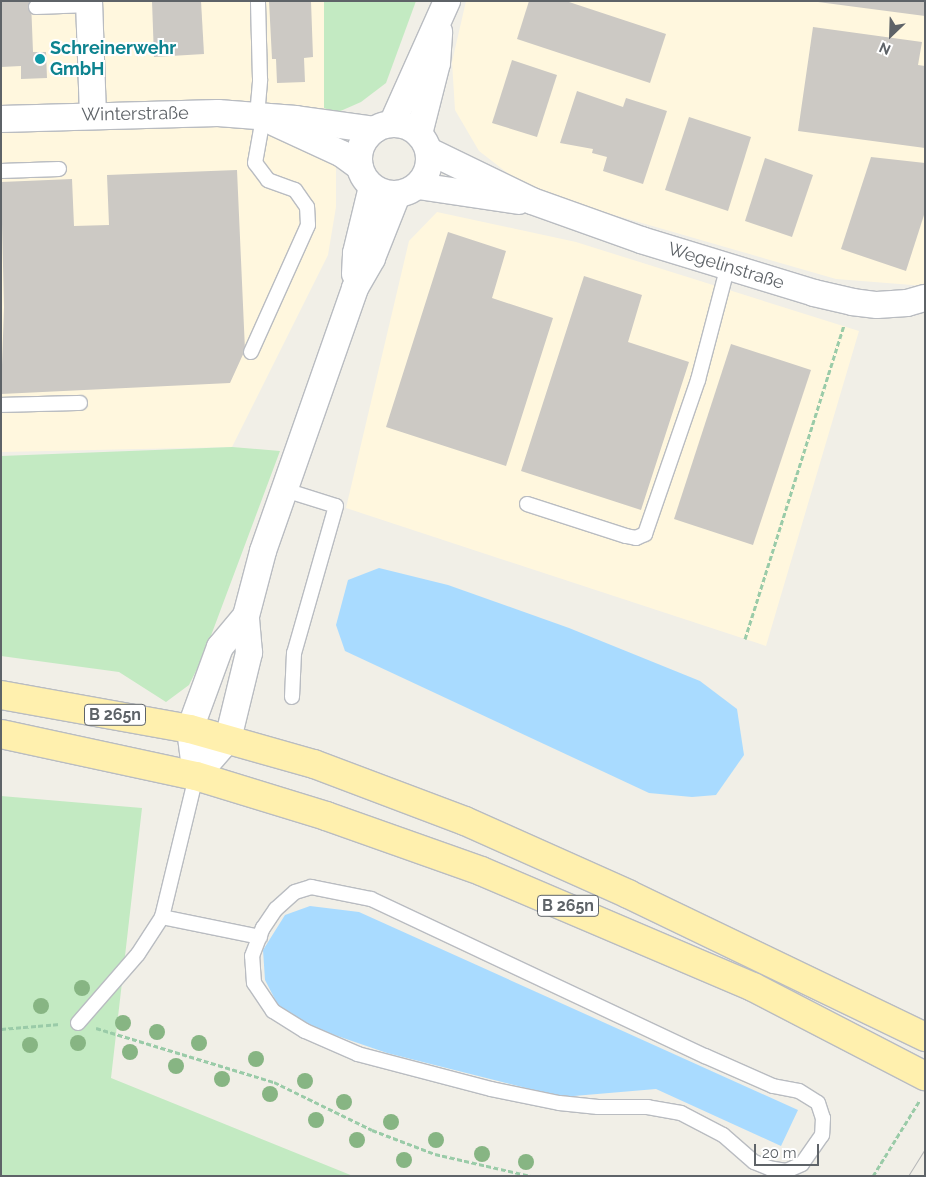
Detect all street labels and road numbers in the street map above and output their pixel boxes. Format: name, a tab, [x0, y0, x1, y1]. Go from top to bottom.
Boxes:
street label: Winterstraße	[81, 102, 189, 126]
street label: Wegelinstraße	[665, 238, 787, 294]
road number: B 265n	[84, 702, 146, 728]
road number: B 265n	[537, 892, 599, 919]

